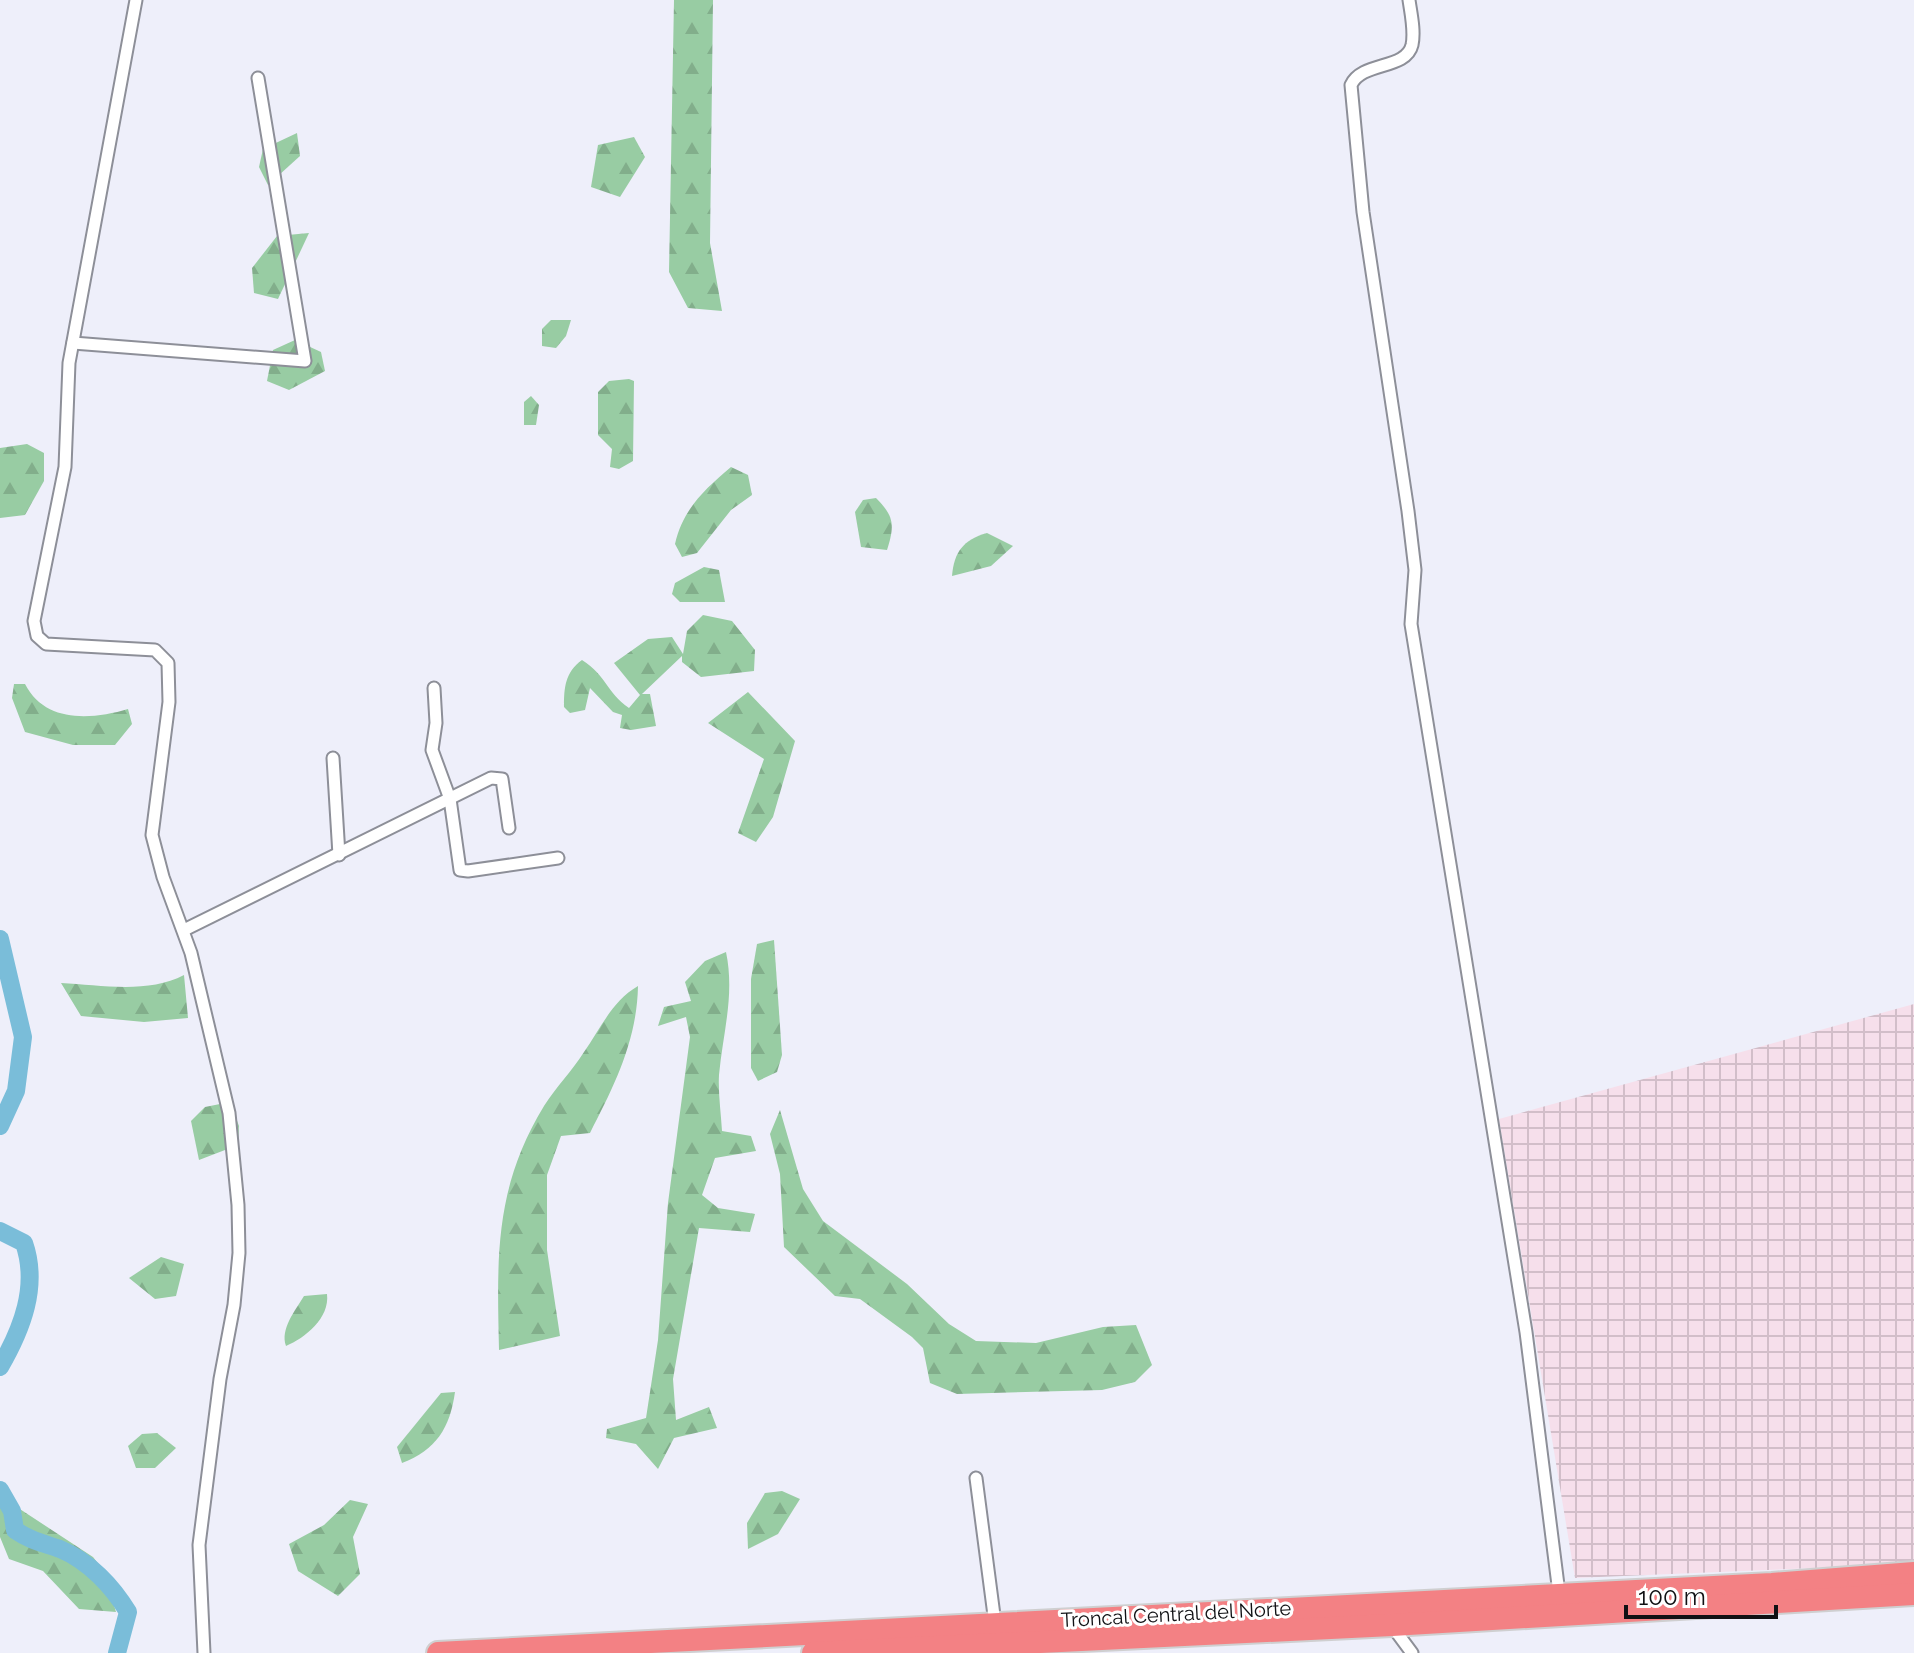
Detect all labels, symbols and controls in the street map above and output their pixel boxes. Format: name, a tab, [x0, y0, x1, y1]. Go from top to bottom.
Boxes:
scale bar	[1626, 1569, 1776, 1619]
text: 100 m	[1638, 1582, 1706, 1611]
street label: Troncal Central del Norte	[1060, 1596, 1292, 1632]

